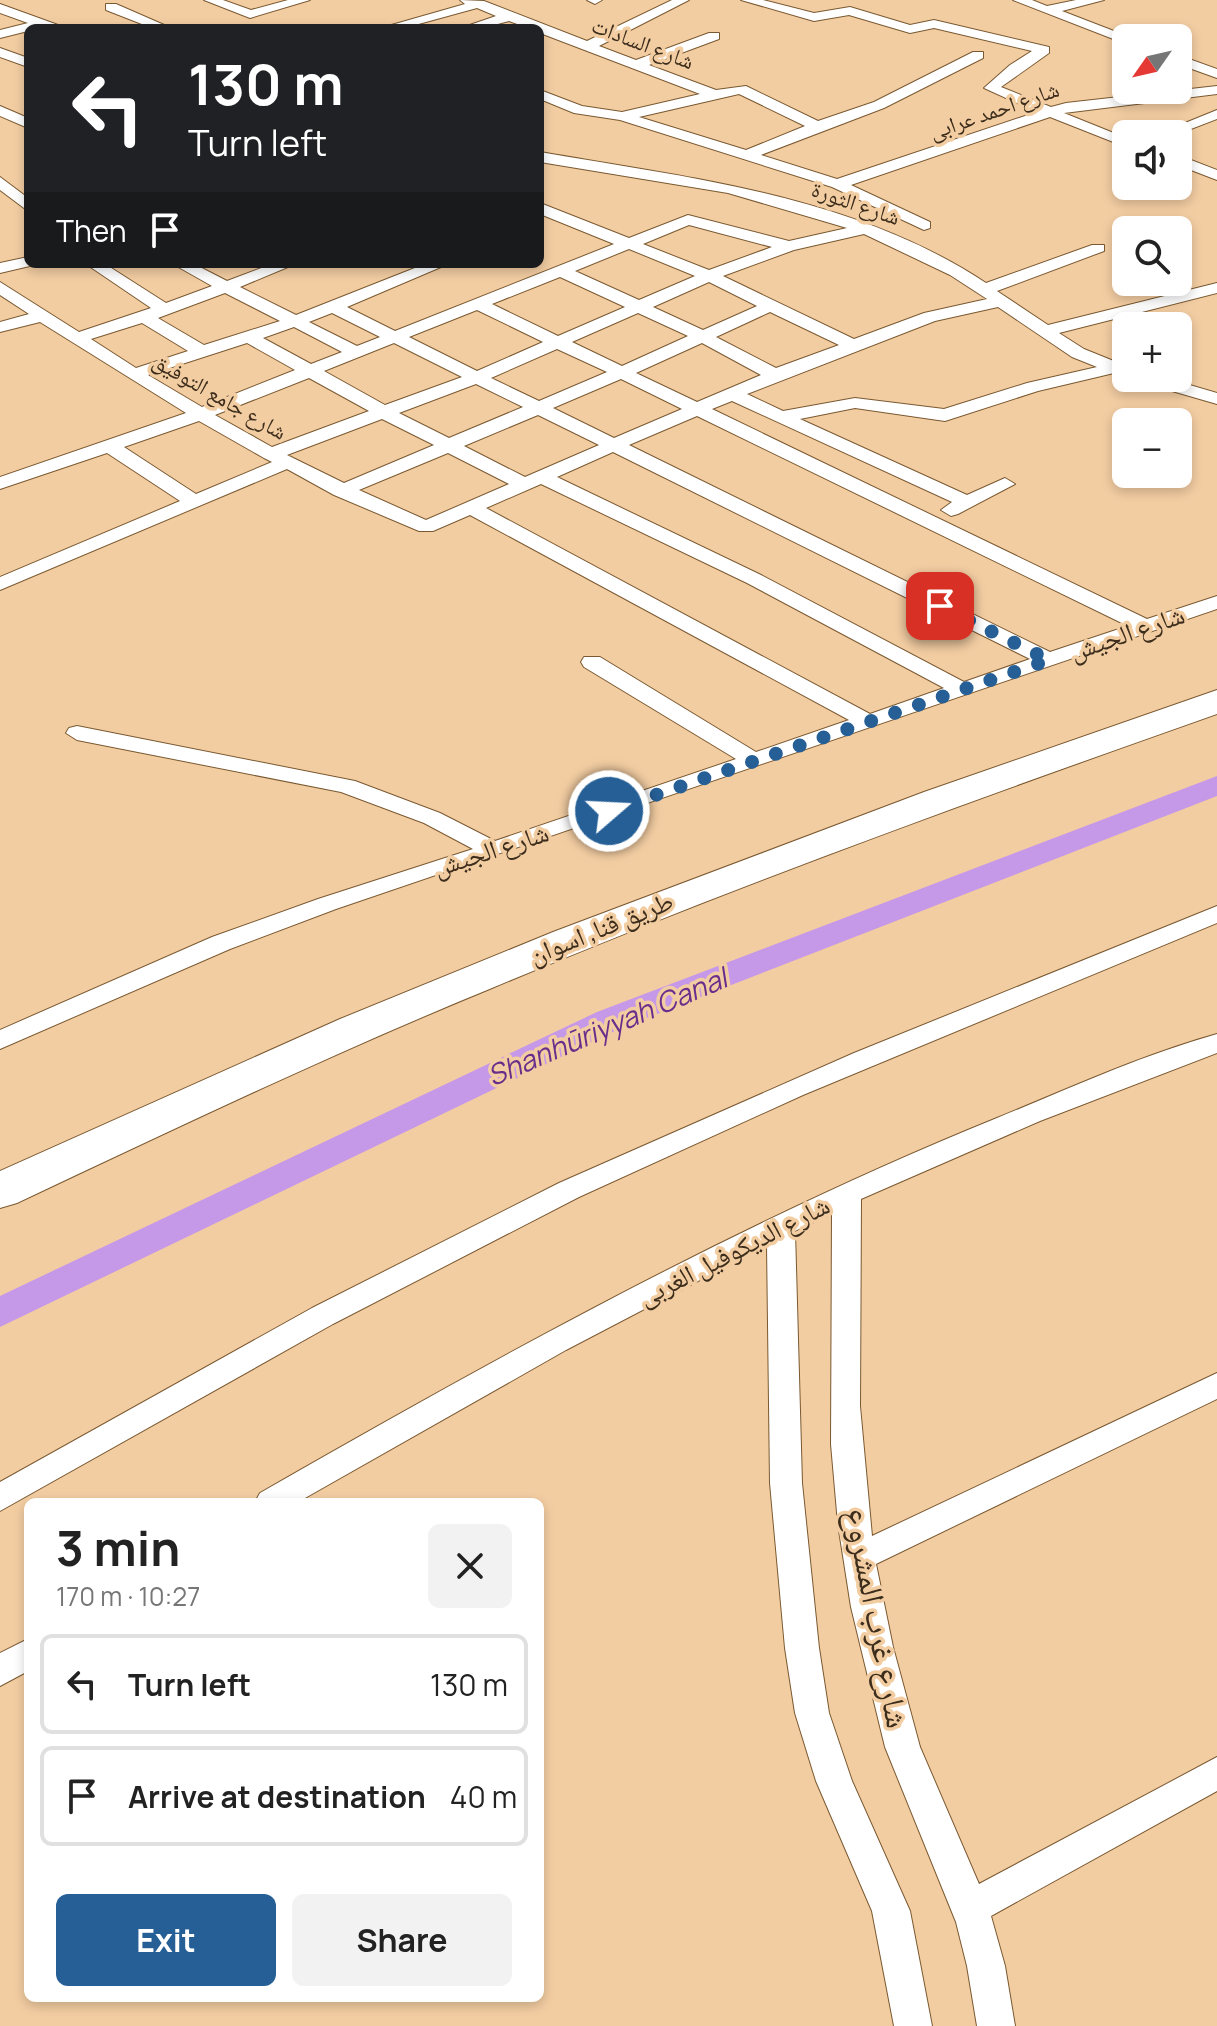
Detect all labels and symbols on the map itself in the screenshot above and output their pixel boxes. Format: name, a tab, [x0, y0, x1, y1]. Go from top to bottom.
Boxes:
street label: شارع السادات	[587, 10, 699, 76]
north arrow	[1112, 24, 1192, 104]
street label: شارع احمد عرابى	[925, 74, 1063, 146]
street label: شارع الثورة	[808, 174, 904, 232]
street label: شارع جامع التوفيق	[148, 345, 292, 447]
pin	[906, 572, 974, 640]
street label: شارع الجيش	[1064, 596, 1189, 669]
position arrow	[567, 769, 651, 853]
street label: شارع الجيش	[428, 813, 553, 885]
street label: طريق قنا, اسوان	[523, 882, 678, 972]
water label: Shanhūriyyah Canal	[481, 957, 736, 1094]
street label: شارع الديكوفيل الغربى	[632, 1186, 835, 1314]
street label: شارع غرب المشروع	[835, 1504, 921, 1732]

